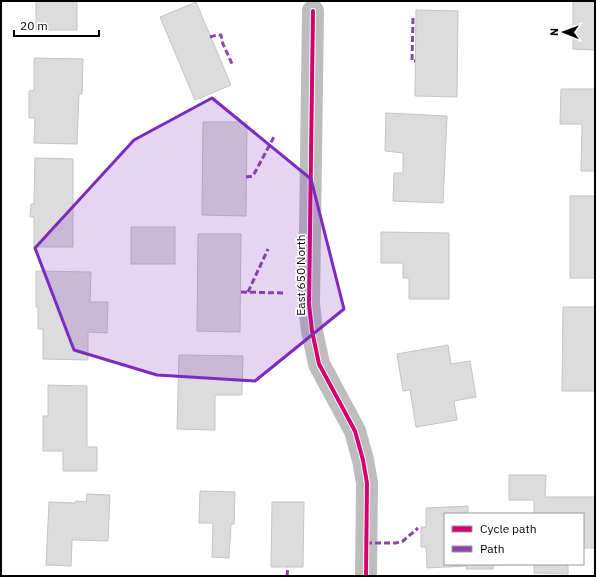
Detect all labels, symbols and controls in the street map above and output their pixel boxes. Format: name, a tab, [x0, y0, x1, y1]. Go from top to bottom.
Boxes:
scale bar	[14, 12, 99, 38]
north arrow	[544, 12, 584, 52]
text: 20 m	[20, 18, 48, 33]
text: N	[547, 28, 561, 36]
street label: East 650 North	[293, 234, 308, 316]
legend	[444, 513, 584, 565]
text: Cycle path	[480, 521, 537, 536]
text: Path	[480, 541, 505, 556]

